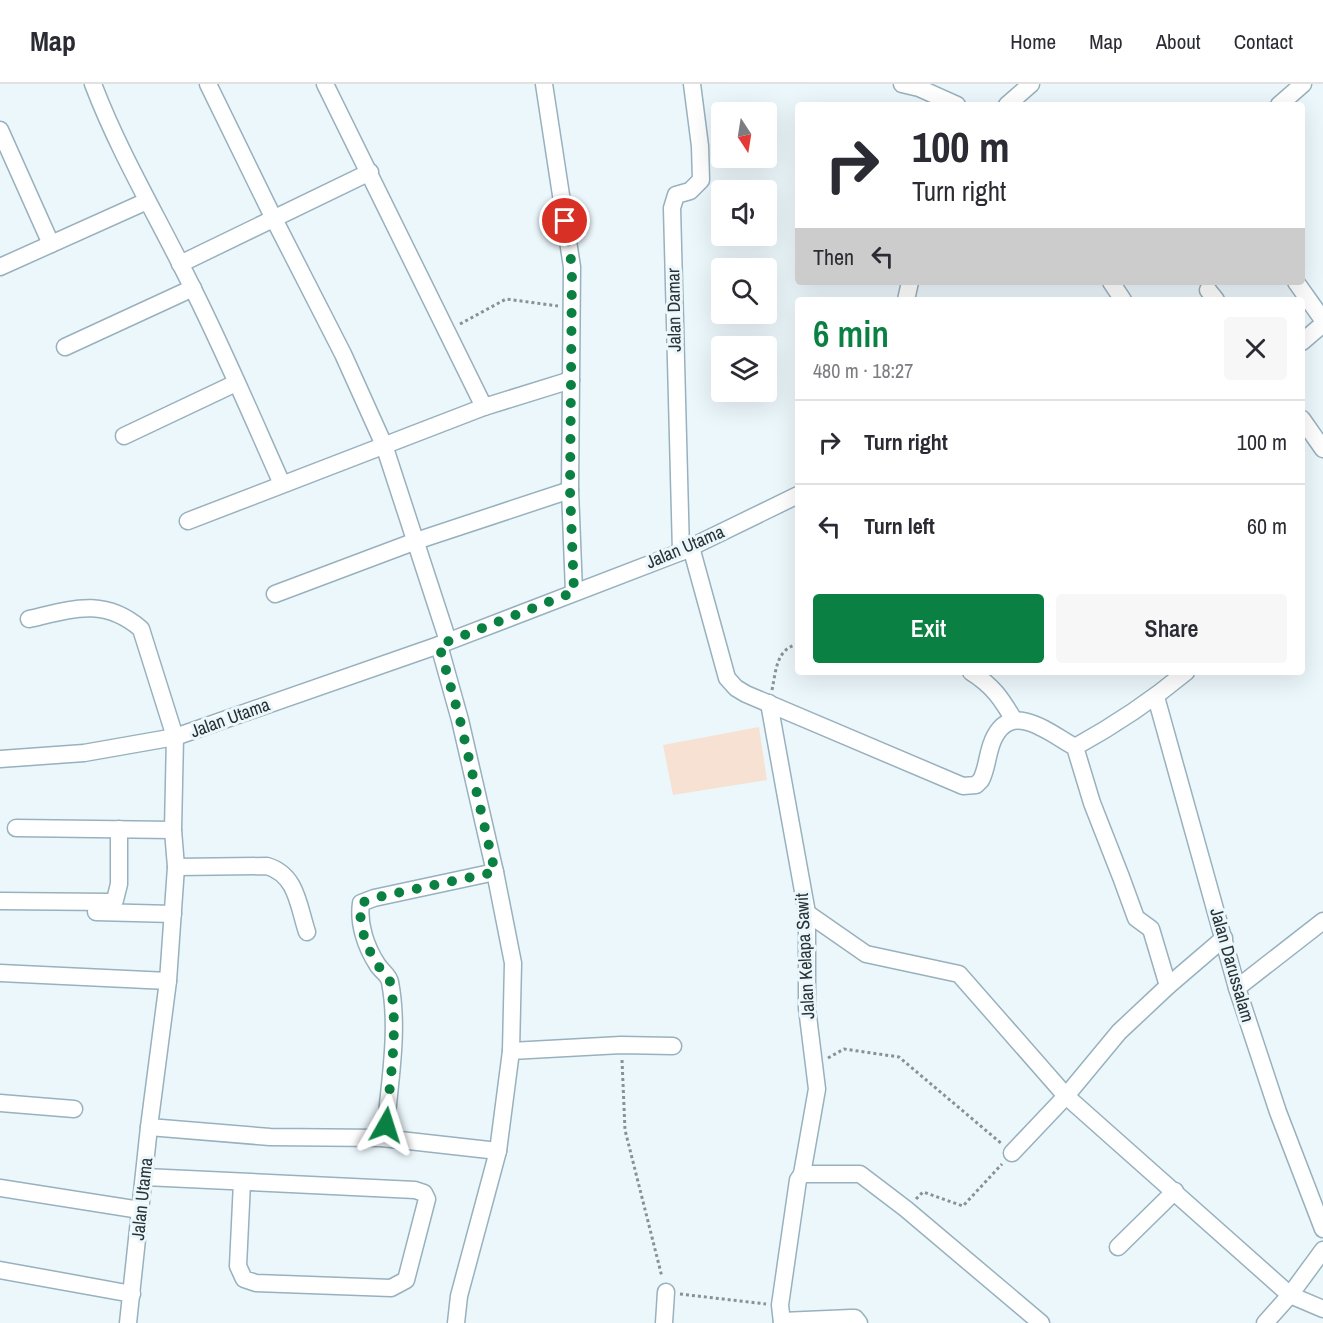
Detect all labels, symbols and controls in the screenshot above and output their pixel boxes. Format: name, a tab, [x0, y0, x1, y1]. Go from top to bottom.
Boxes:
text: Map	[30, 22, 76, 60]
text: Home	[1010, 27, 1056, 56]
text: Map	[1089, 27, 1123, 56]
text: About	[1156, 27, 1201, 56]
text: Contact	[1234, 27, 1293, 56]
north arrow	[711, 102, 777, 168]
map controls	[711, 102, 777, 402]
text: 100 m	[912, 119, 1010, 175]
icon: right	[813, 126, 891, 204]
text: Turn right	[912, 173, 1006, 209]
button: sound	[711, 180, 777, 246]
pin	[539, 195, 590, 246]
icon: arrive	[548, 204, 581, 237]
icon: left	[866, 240, 899, 273]
text: Then	[813, 242, 854, 272]
button: search	[711, 258, 777, 324]
street label: Jalan Damar	[660, 268, 687, 352]
text: 6 min	[813, 310, 889, 358]
button: close	[1224, 317, 1287, 380]
button: layers	[711, 336, 777, 402]
text: 480 m · 18:27	[813, 357, 913, 384]
icon: right	[813, 426, 846, 459]
text: Turn right	[864, 427, 948, 457]
text: 100 m	[1237, 427, 1287, 457]
icon: left	[813, 510, 846, 543]
text: Turn left	[864, 511, 935, 541]
text: 60 m	[1247, 511, 1287, 541]
street label: Jalan Utama	[642, 519, 728, 574]
button: Exit	[813, 594, 1044, 663]
button: Share	[1056, 594, 1287, 663]
street label: Jalan Utama	[187, 692, 273, 743]
street label: Jalan Kelapa Sawit	[789, 892, 820, 1020]
street label: Jalan Darussalam	[1204, 905, 1261, 1025]
position arrow	[354, 1093, 418, 1157]
street label: Jalan Utama	[125, 1156, 158, 1241]

